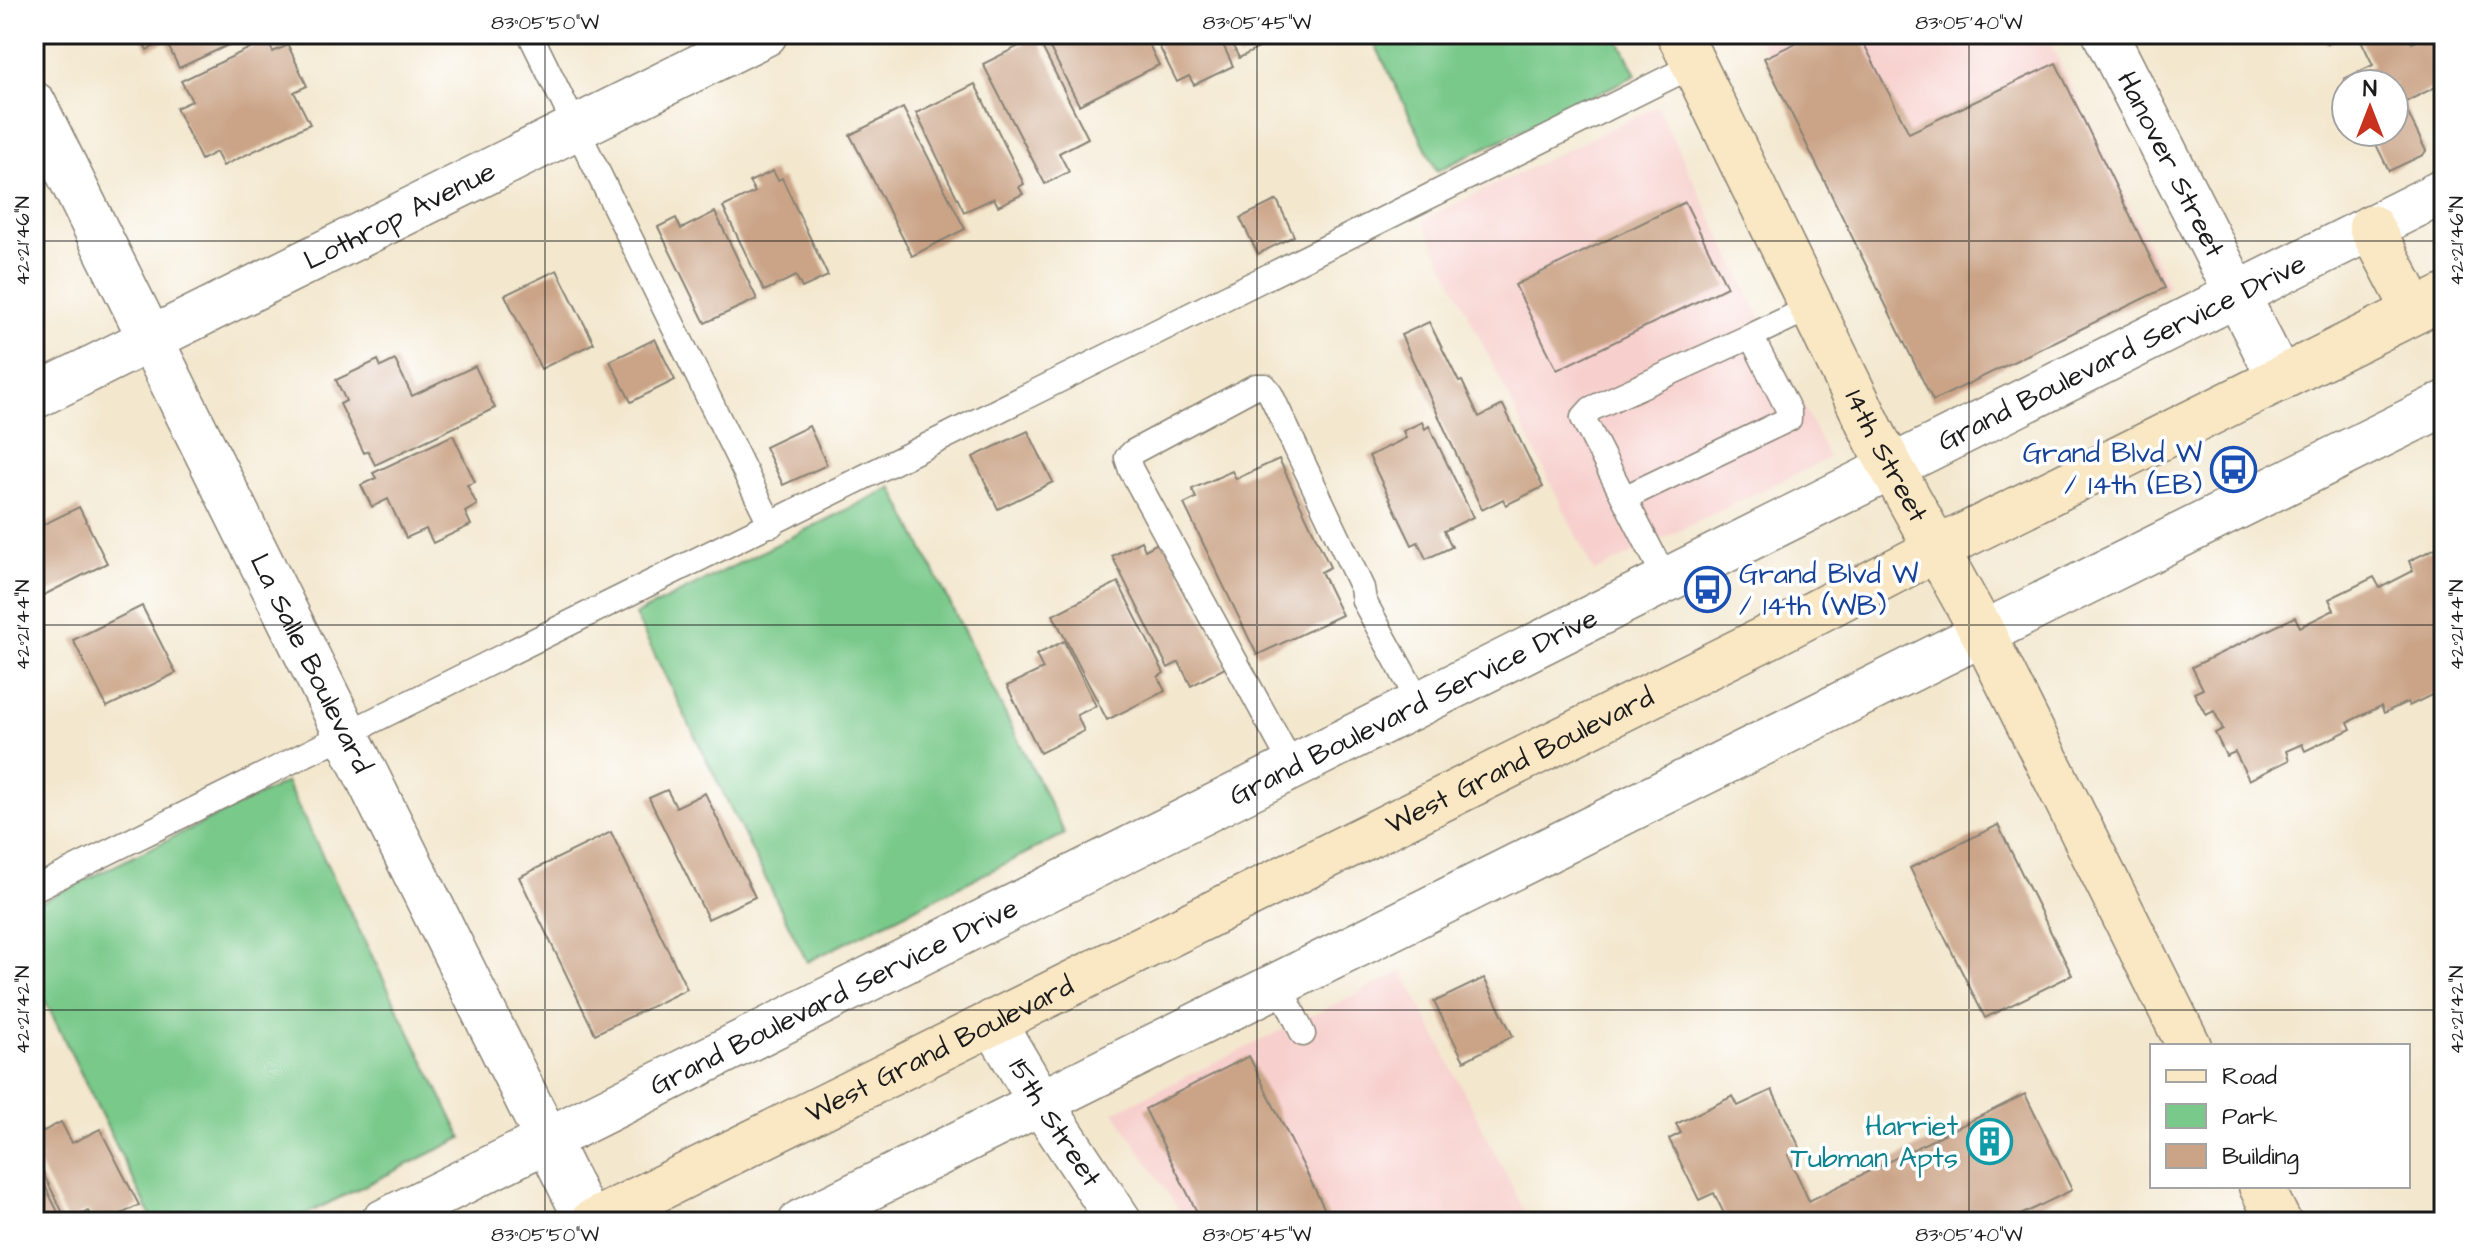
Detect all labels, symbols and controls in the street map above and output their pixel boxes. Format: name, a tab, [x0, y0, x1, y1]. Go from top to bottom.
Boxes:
text: 83°05'50"W	[491, 9, 599, 37]
text: 83°05'45"W	[1203, 9, 1312, 37]
text: 83°05'40"W	[1915, 9, 2023, 37]
street label: Hanover Street	[2108, 65, 2235, 264]
north arrow	[2330, 68, 2410, 148]
text: N	[2363, 74, 2377, 105]
street label: Lothrop Avenue	[297, 152, 502, 280]
text: 42°21'46"N	[9, 196, 37, 286]
text: 42°21'46"N	[2443, 196, 2471, 286]
street label: Grand Boulevard Service Drive	[1931, 244, 2312, 461]
street label: 14th Street	[1835, 383, 1938, 530]
place label: Grand Blvd W / 14th (EB)	[2023, 434, 2202, 505]
bus stop icon: Grand Blvd W / 14th (EB)	[2209, 445, 2257, 493]
street label: La Salle Boulevard	[240, 547, 382, 779]
place label: Grand Blvd W / 14th (WB)	[1739, 555, 1918, 626]
bus stop icon: Grand Blvd W / 14th (WB)	[1684, 566, 1732, 614]
text: 42°21'44"N	[9, 579, 37, 671]
text: 42°21'44"N	[2443, 579, 2471, 671]
street label: Grand Boulevard Service Drive	[1223, 598, 1604, 815]
street label: West Grand Boulevard	[1379, 677, 1660, 844]
street label: Grand Boulevard Service Drive	[643, 888, 1024, 1105]
text: 42°21'42"N	[9, 965, 37, 1055]
text: 42°21'42"N	[2443, 965, 2471, 1055]
street label: West Grand Boulevard	[799, 966, 1080, 1132]
legend	[2150, 1044, 2410, 1188]
street label: 15th Street	[999, 1051, 1111, 1195]
text: Road	[2222, 1060, 2277, 1094]
text: Park	[2222, 1100, 2278, 1134]
place label: Harriet Tubman Apts	[1790, 1107, 1959, 1178]
building icon: Harriet Tubman Apts	[1965, 1118, 2013, 1166]
text: Building	[2222, 1140, 2299, 1175]
text: 83°05'50"W	[491, 1221, 599, 1249]
text: 83°05'45"W	[1203, 1221, 1312, 1249]
text: 83°05'40"W	[1915, 1221, 2023, 1249]

